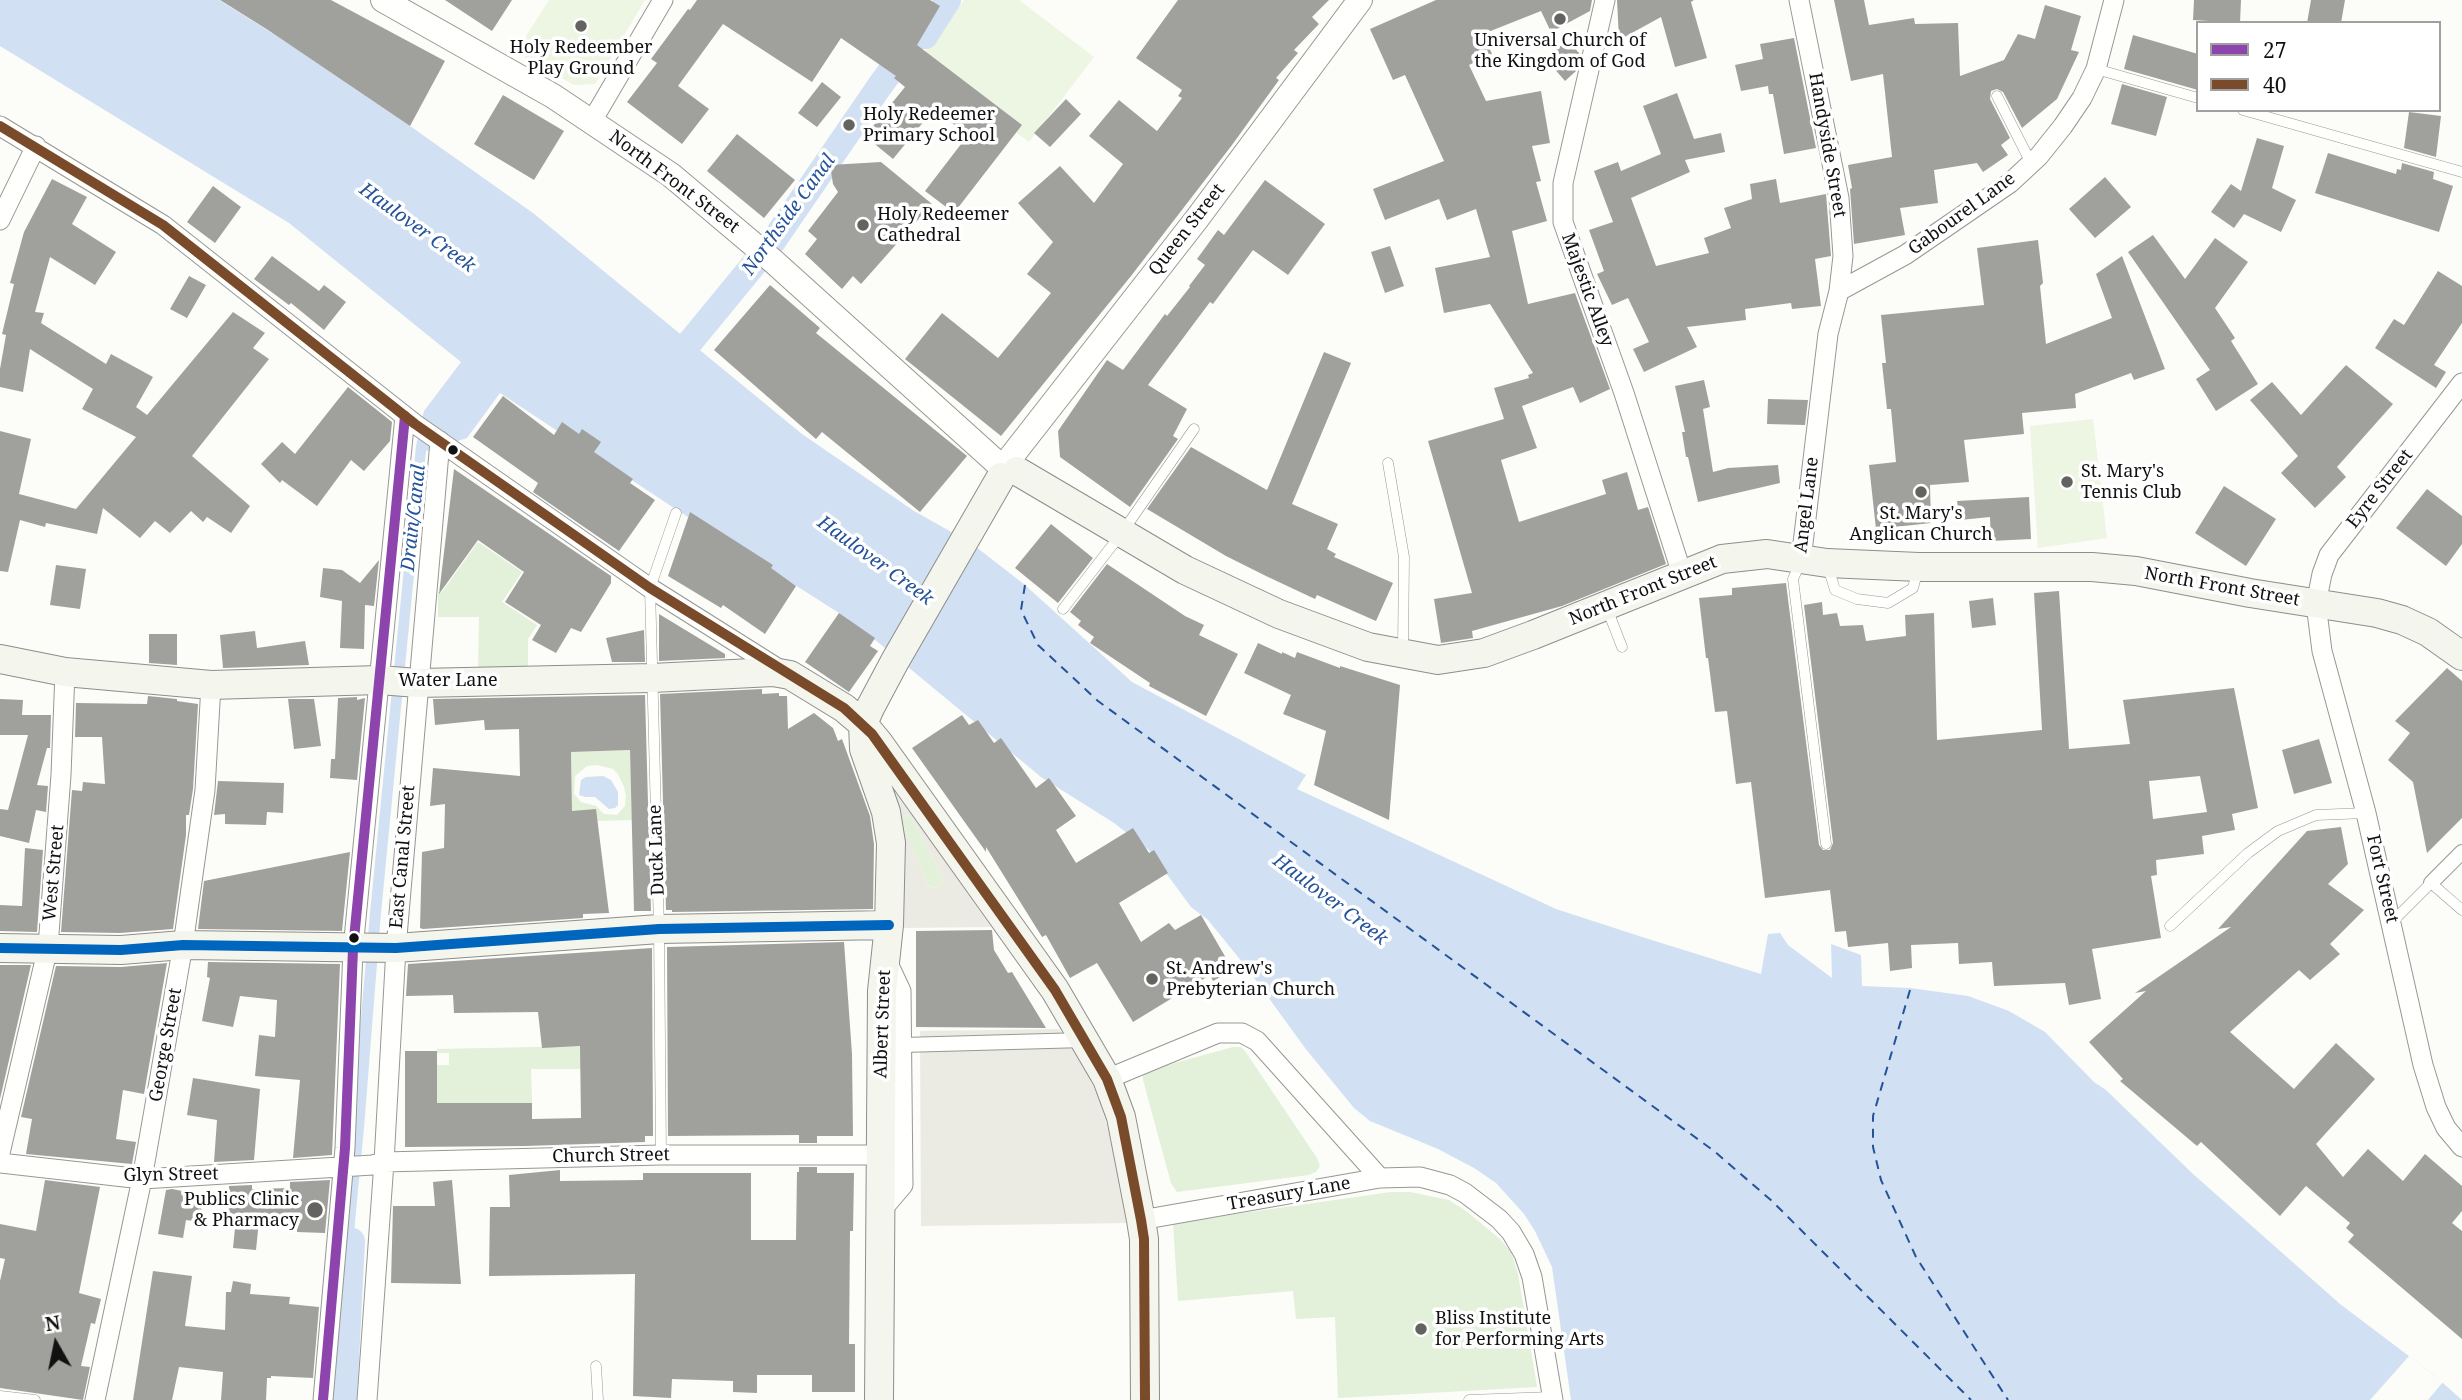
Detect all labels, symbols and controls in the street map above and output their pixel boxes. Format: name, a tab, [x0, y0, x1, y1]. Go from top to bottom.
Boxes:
marker: Universal Church of the Kingdom of God	[1552, 11, 1568, 27]
marker: Holy Redeember Play Ground	[573, 18, 589, 34]
legend	[2196, 21, 2441, 112]
place label: Universal Church of the Kingdom of God	[1474, 30, 1646, 72]
text: 27	[2263, 36, 2286, 64]
place label: Holy Redeember Play Ground	[509, 37, 653, 80]
street label: Handyside Street	[1804, 71, 1850, 219]
text: 40	[2263, 71, 2286, 99]
place label: Holy Redeemer Primary School	[863, 104, 995, 146]
marker: Holy Redeemer Primary School	[841, 117, 857, 133]
street label: North Front Street	[605, 126, 743, 238]
water label: Northside Canal	[738, 150, 840, 280]
street label: Gabourel Lane	[1904, 168, 2020, 260]
water label: Haulover Creek	[355, 178, 479, 278]
street label: Queen Street	[1144, 180, 1230, 280]
place label: Holy Redeemer Cathedral	[877, 204, 1009, 246]
marker: Holy Redeemer Cathedral	[855, 217, 871, 233]
street label: Majestic Alley	[1556, 230, 1618, 350]
unlabelled marker	[446, 443, 460, 457]
street label: Eyre Street	[2342, 445, 2418, 533]
street label: Angel Lane	[1790, 456, 1824, 554]
place label: St. Mary's Tennis Club	[2081, 461, 2182, 504]
water label: Drain/Canal	[397, 464, 431, 572]
marker: St. Mary's Tennis Club	[2059, 474, 2075, 490]
marker: St. Mary's Anglican Church	[1913, 484, 1929, 500]
place label: St. Mary's Anglican Church	[1849, 503, 1993, 546]
water label: Haulover Creek	[813, 511, 937, 611]
street label: North Front Street	[1566, 552, 1720, 630]
street label: North Front Street	[2143, 563, 2301, 611]
street label: Water Lane	[398, 670, 498, 692]
street label: East Canal Street	[386, 784, 420, 930]
street label: Duck Lane	[645, 804, 669, 896]
street label: West Street	[39, 824, 69, 922]
street label: Fort Street	[2361, 833, 2403, 925]
water label: Haulover Creek	[1268, 850, 1392, 950]
unlabelled marker	[347, 931, 361, 945]
place label: St. Andrew's Prebyterian Church	[1166, 958, 1335, 1000]
street label: Albert Street	[870, 969, 896, 1079]
marker: St. Andrew's Prebyterian Church	[1144, 971, 1160, 987]
street label: George Street	[145, 986, 187, 1104]
street label: Church Street	[552, 1144, 670, 1168]
street label: Glyn Street	[123, 1163, 219, 1187]
street label: Treasury Lane	[1226, 1173, 1352, 1215]
place label: Publics Clinic & Pharmacy	[184, 1189, 299, 1232]
marker: Publics Clinic & Pharmacy	[305, 1200, 325, 1220]
place label: Bliss Institute for Performing Arts	[1435, 1308, 1604, 1350]
north arrow	[21, 1309, 91, 1379]
text: N	[43, 1309, 62, 1337]
marker: Bliss Institute for Performing Arts	[1413, 1321, 1429, 1337]

